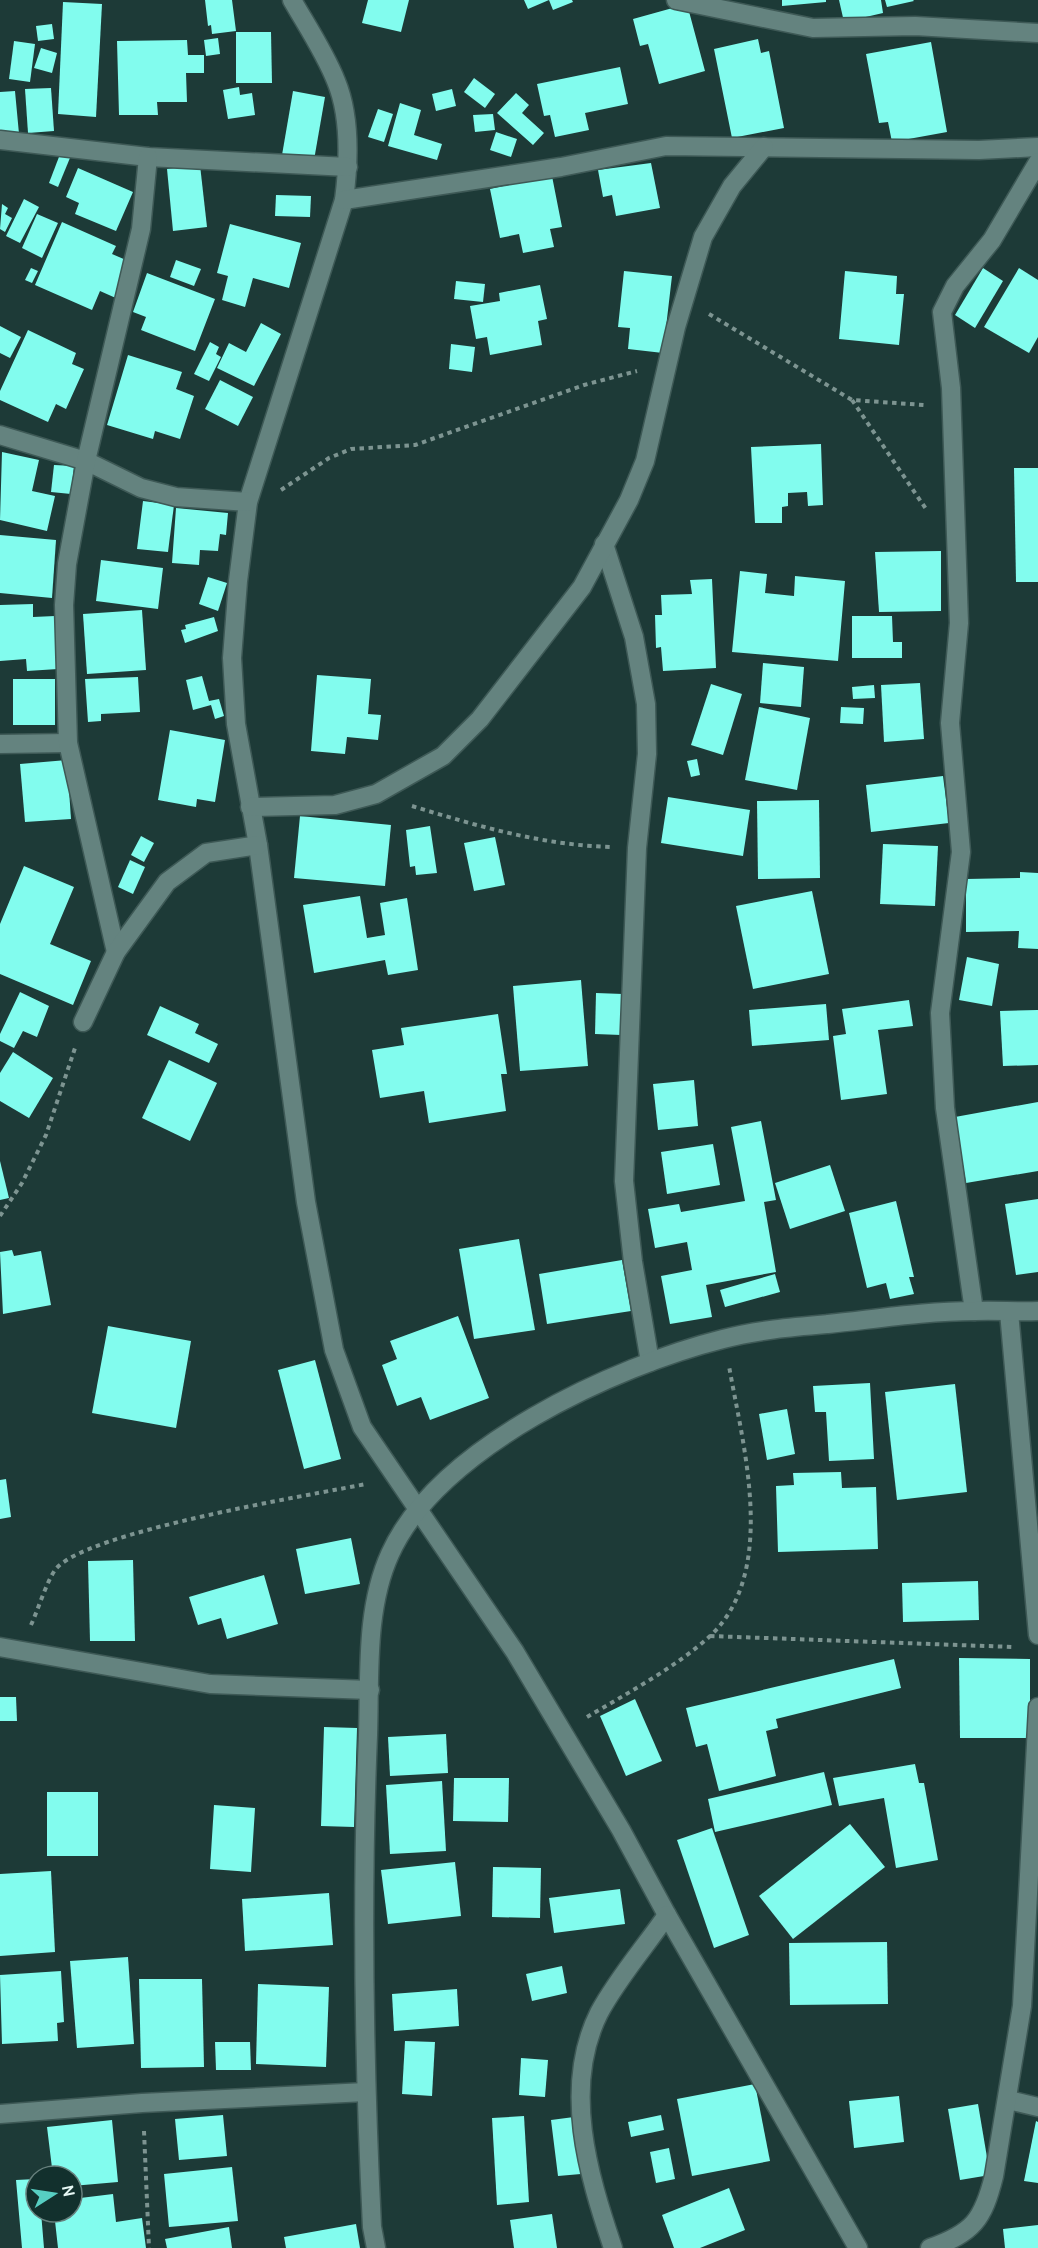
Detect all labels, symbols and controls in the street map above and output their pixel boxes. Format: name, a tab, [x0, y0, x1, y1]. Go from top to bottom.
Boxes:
north arrow	[24, 2164, 84, 2224]
text: N	[58, 2183, 79, 2198]

